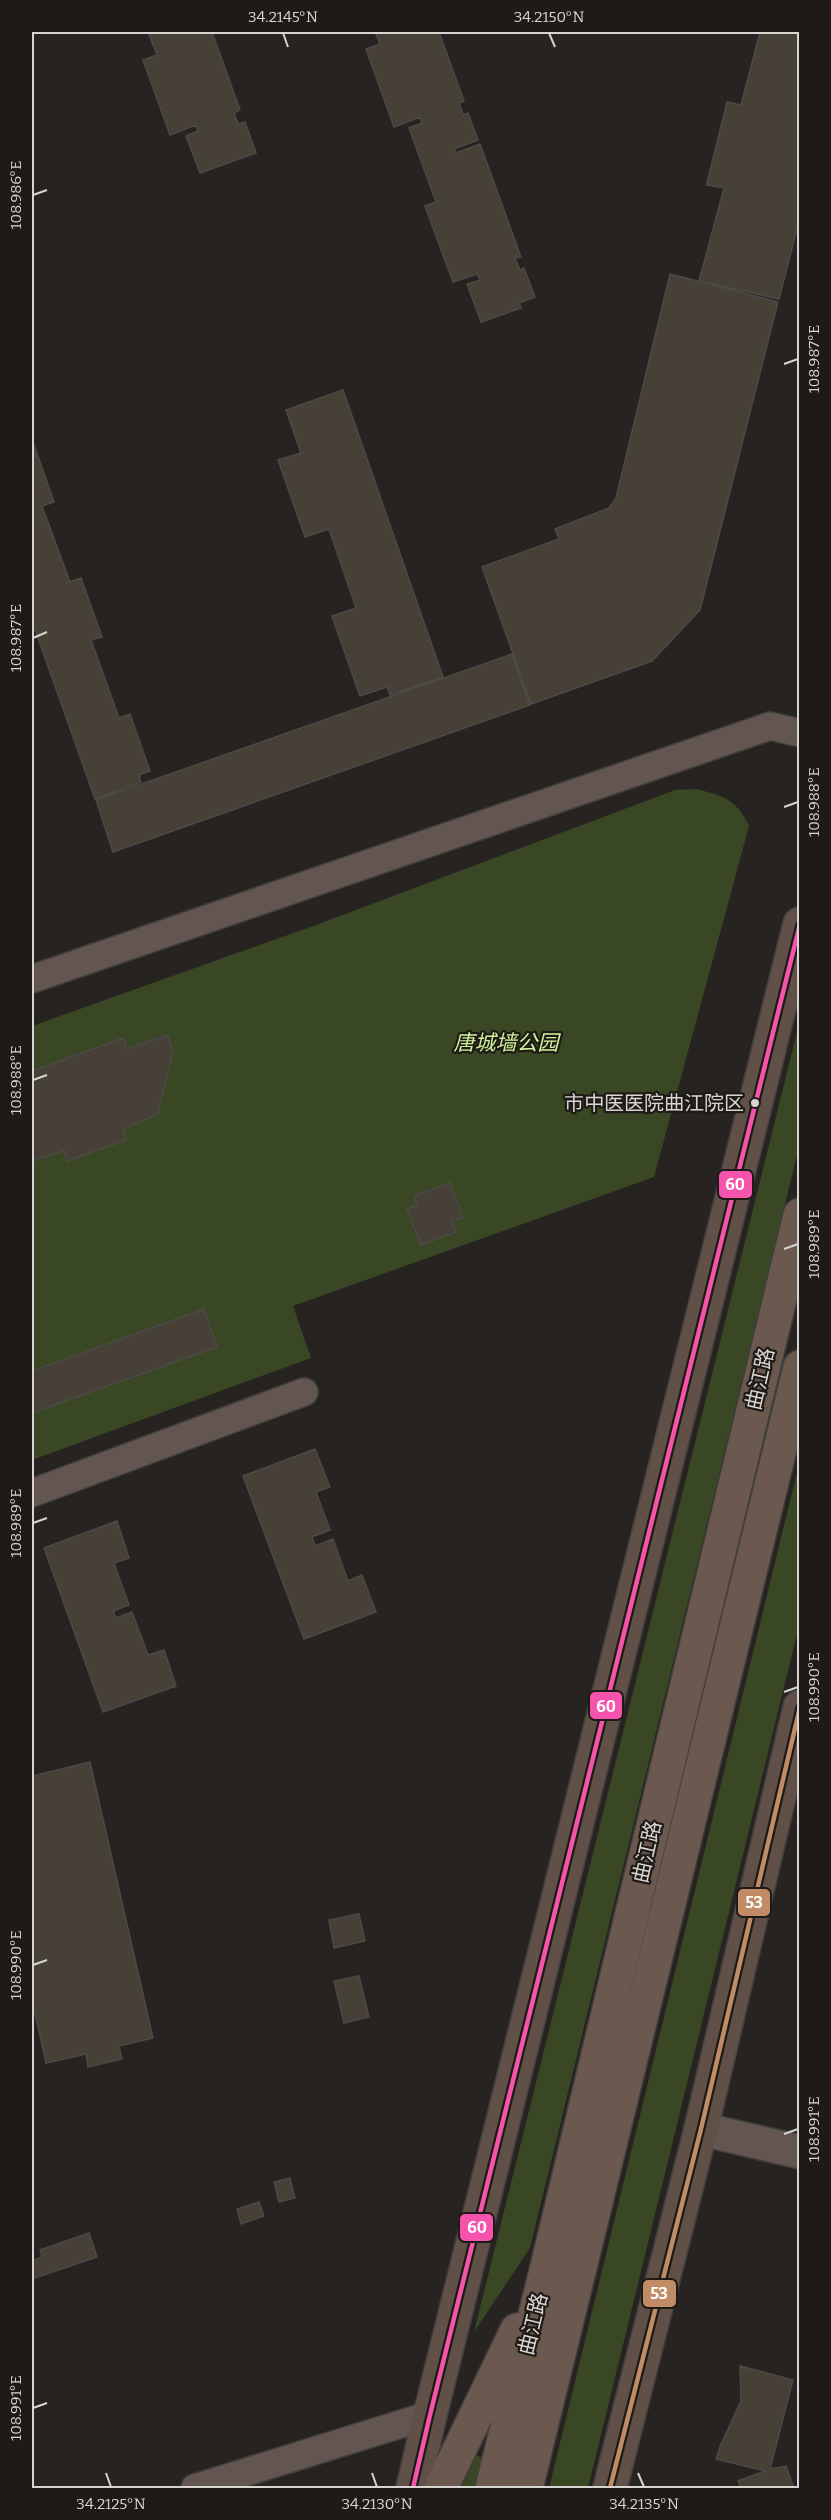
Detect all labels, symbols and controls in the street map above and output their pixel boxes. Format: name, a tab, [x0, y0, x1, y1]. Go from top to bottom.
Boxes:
text: 34.2145°N	[248, 8, 318, 26]
text: 34.2150°N	[514, 8, 584, 26]
text: 108.986°E	[7, 160, 25, 230]
text: 108.987°E	[805, 325, 823, 393]
text: 108.987°E	[7, 604, 25, 672]
text: 108.988°E	[805, 767, 823, 837]
park label: 唐城墙公园	[454, 1030, 561, 1056]
text: 108.988°E	[7, 1045, 25, 1115]
place label: 市中医医院曲江院区	[564, 1091, 744, 1115]
marker: 市中医医院曲江院区	[749, 1097, 761, 1109]
line badge: 60	[718, 1170, 753, 1199]
text: 60	[725, 1175, 745, 1194]
text: 108.989°E	[805, 1209, 823, 1279]
street label: 曲江路	[740, 1345, 780, 1413]
text: 108.989°E	[7, 1488, 25, 1558]
text: 108.990°E	[805, 1652, 823, 1722]
line badge: 60	[589, 1691, 623, 1720]
text: 60	[596, 1697, 616, 1716]
street label: 曲江路	[627, 1818, 667, 1886]
line badge: 53	[737, 1888, 771, 1917]
text: 53	[745, 1893, 763, 1912]
text: 108.990°E	[7, 1930, 25, 2000]
text: 108.991°E	[805, 2096, 823, 2162]
line badge: 60	[459, 2213, 494, 2242]
text: 60	[467, 2218, 487, 2237]
line badge: 53	[642, 2279, 677, 2308]
text: 53	[650, 2284, 668, 2303]
street label: 曲江路	[513, 2290, 553, 2358]
text: 108.991°E	[7, 2375, 25, 2441]
text: 34.2125°N	[76, 2495, 146, 2513]
text: 34.2130°N	[341, 2495, 413, 2513]
text: 34.2135°N	[609, 2495, 679, 2513]

